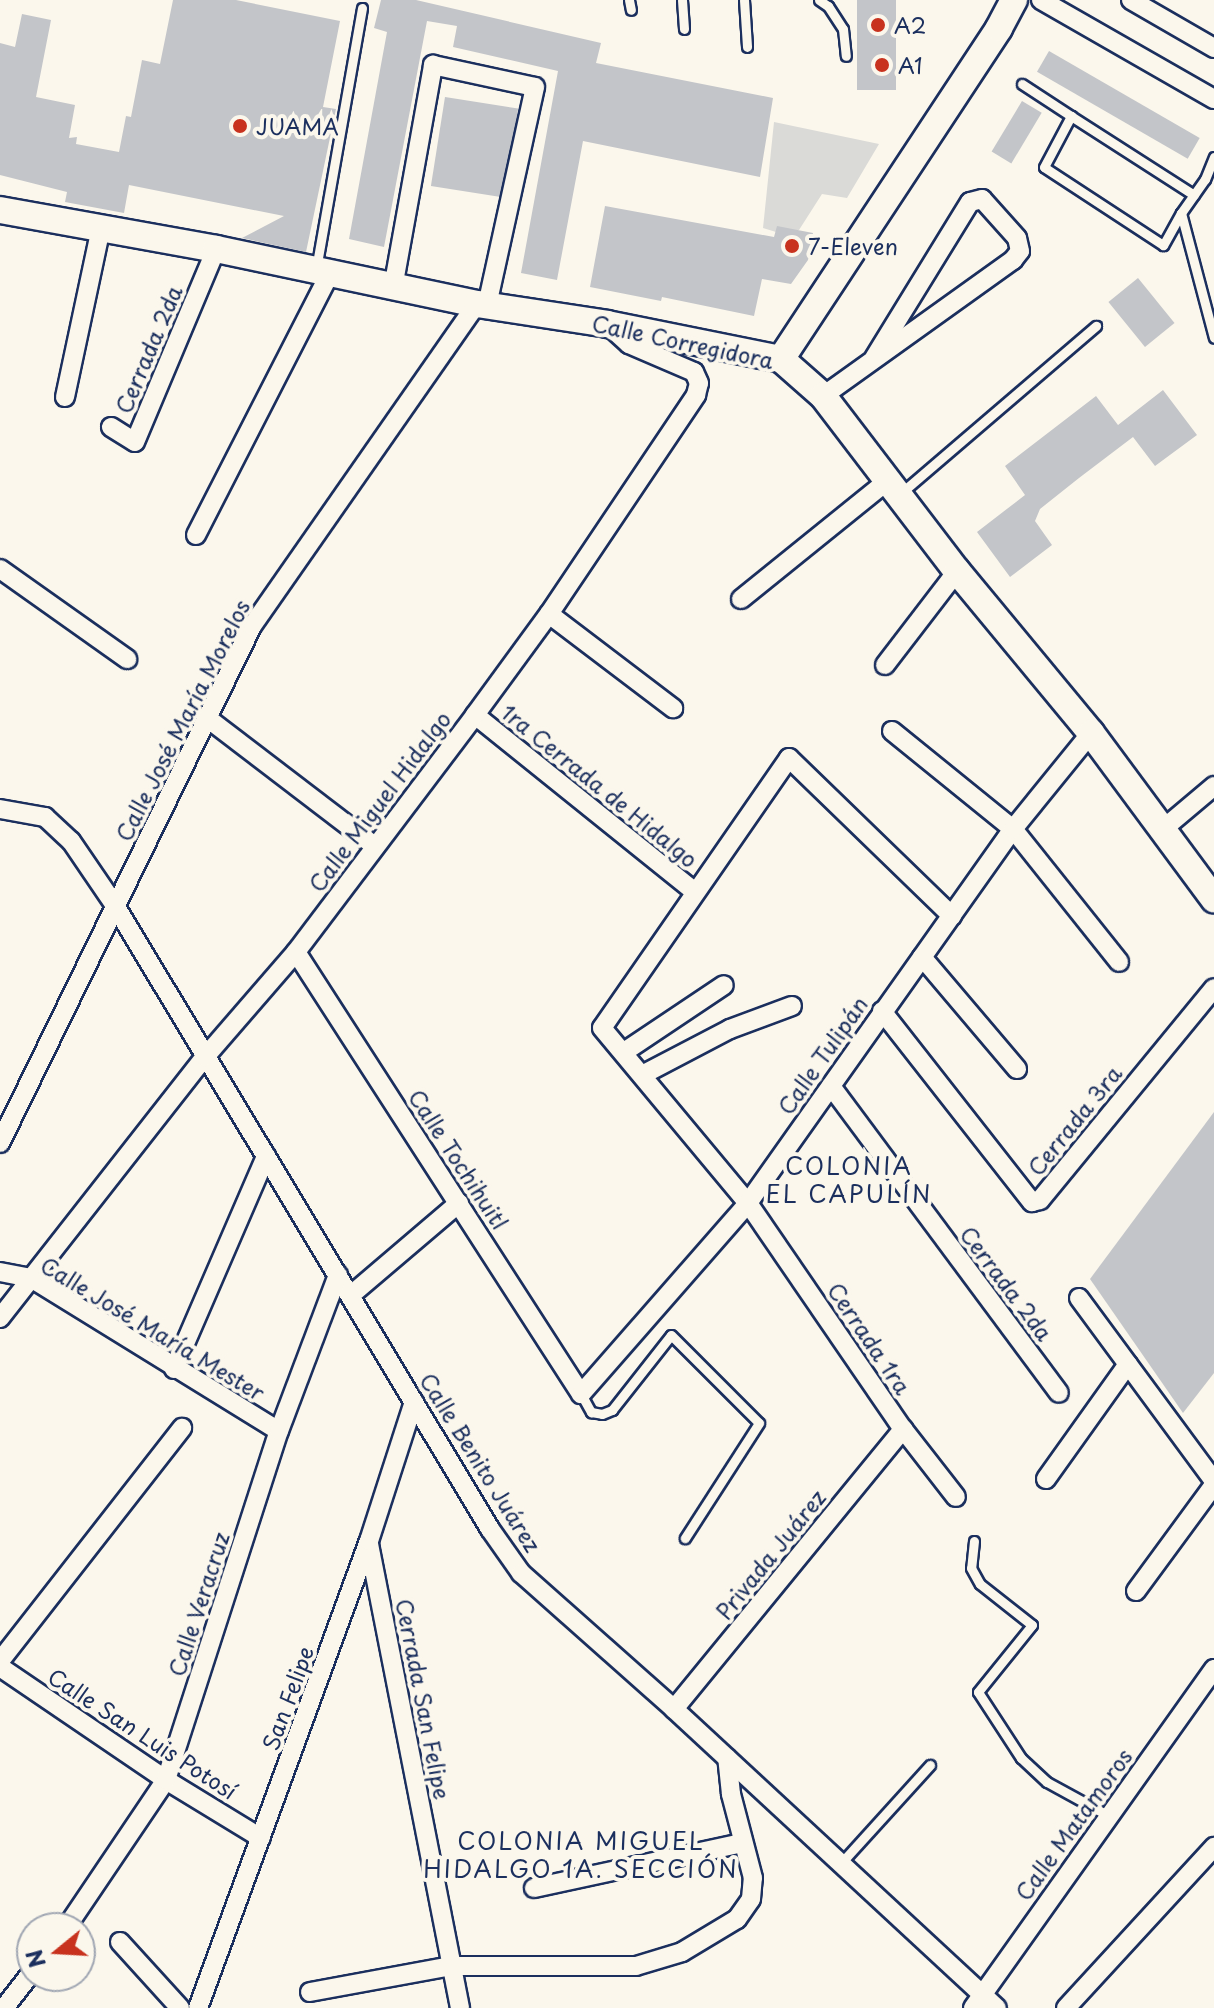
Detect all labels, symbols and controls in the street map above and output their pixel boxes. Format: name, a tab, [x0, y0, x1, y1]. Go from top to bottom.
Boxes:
place label: A2	[894, 12, 926, 38]
marker: A2	[869, 16, 887, 34]
place label: A1	[898, 52, 923, 78]
marker: A1	[873, 56, 891, 74]
place label: JUAMA	[256, 113, 339, 139]
marker: JUAMA	[231, 117, 249, 135]
place label: 7-Eleven	[808, 233, 898, 259]
marker: 7-Eleven	[783, 237, 801, 255]
street label: Cerrada 2da	[109, 281, 187, 417]
street label: Calle Corregidora	[589, 309, 777, 373]
street label: Calle José María Morelos	[109, 594, 255, 846]
street label: 1ra Cerrada de Hidalgo	[495, 697, 705, 873]
street label: Calle Miguel Hidalgo	[302, 705, 456, 897]
street label: Calle Tulipán	[771, 991, 873, 1119]
street label: Cerrada 3ra	[1022, 1060, 1126, 1180]
street label: Calle Tochihuitl	[404, 1084, 514, 1234]
district label: COLONIA EL CAPULÍN	[766, 1152, 932, 1208]
street label: Cerrada 2da	[956, 1221, 1058, 1345]
street label: Calle José María Mester	[35, 1250, 271, 1406]
street label: Cerrada 1ra	[823, 1278, 917, 1398]
street label: Calle Benito Juárez	[415, 1368, 547, 1556]
street label: Privada Juárez	[710, 1484, 830, 1624]
street label: Calle Veracruz	[162, 1527, 234, 1681]
street label: Cerrada San Felipe	[392, 1597, 456, 1801]
street label: San Felipe	[256, 1643, 318, 1753]
street label: Calle San Luis Potosí	[44, 1662, 242, 1804]
street label: Calle Matamoros	[1009, 1743, 1137, 1905]
district label: COLONIA MIGUEL HIDALGO 1A. SECCIÓN	[425, 1827, 737, 1883]
north arrow	[16, 1912, 96, 1992]
text: N	[16, 1946, 53, 1972]

